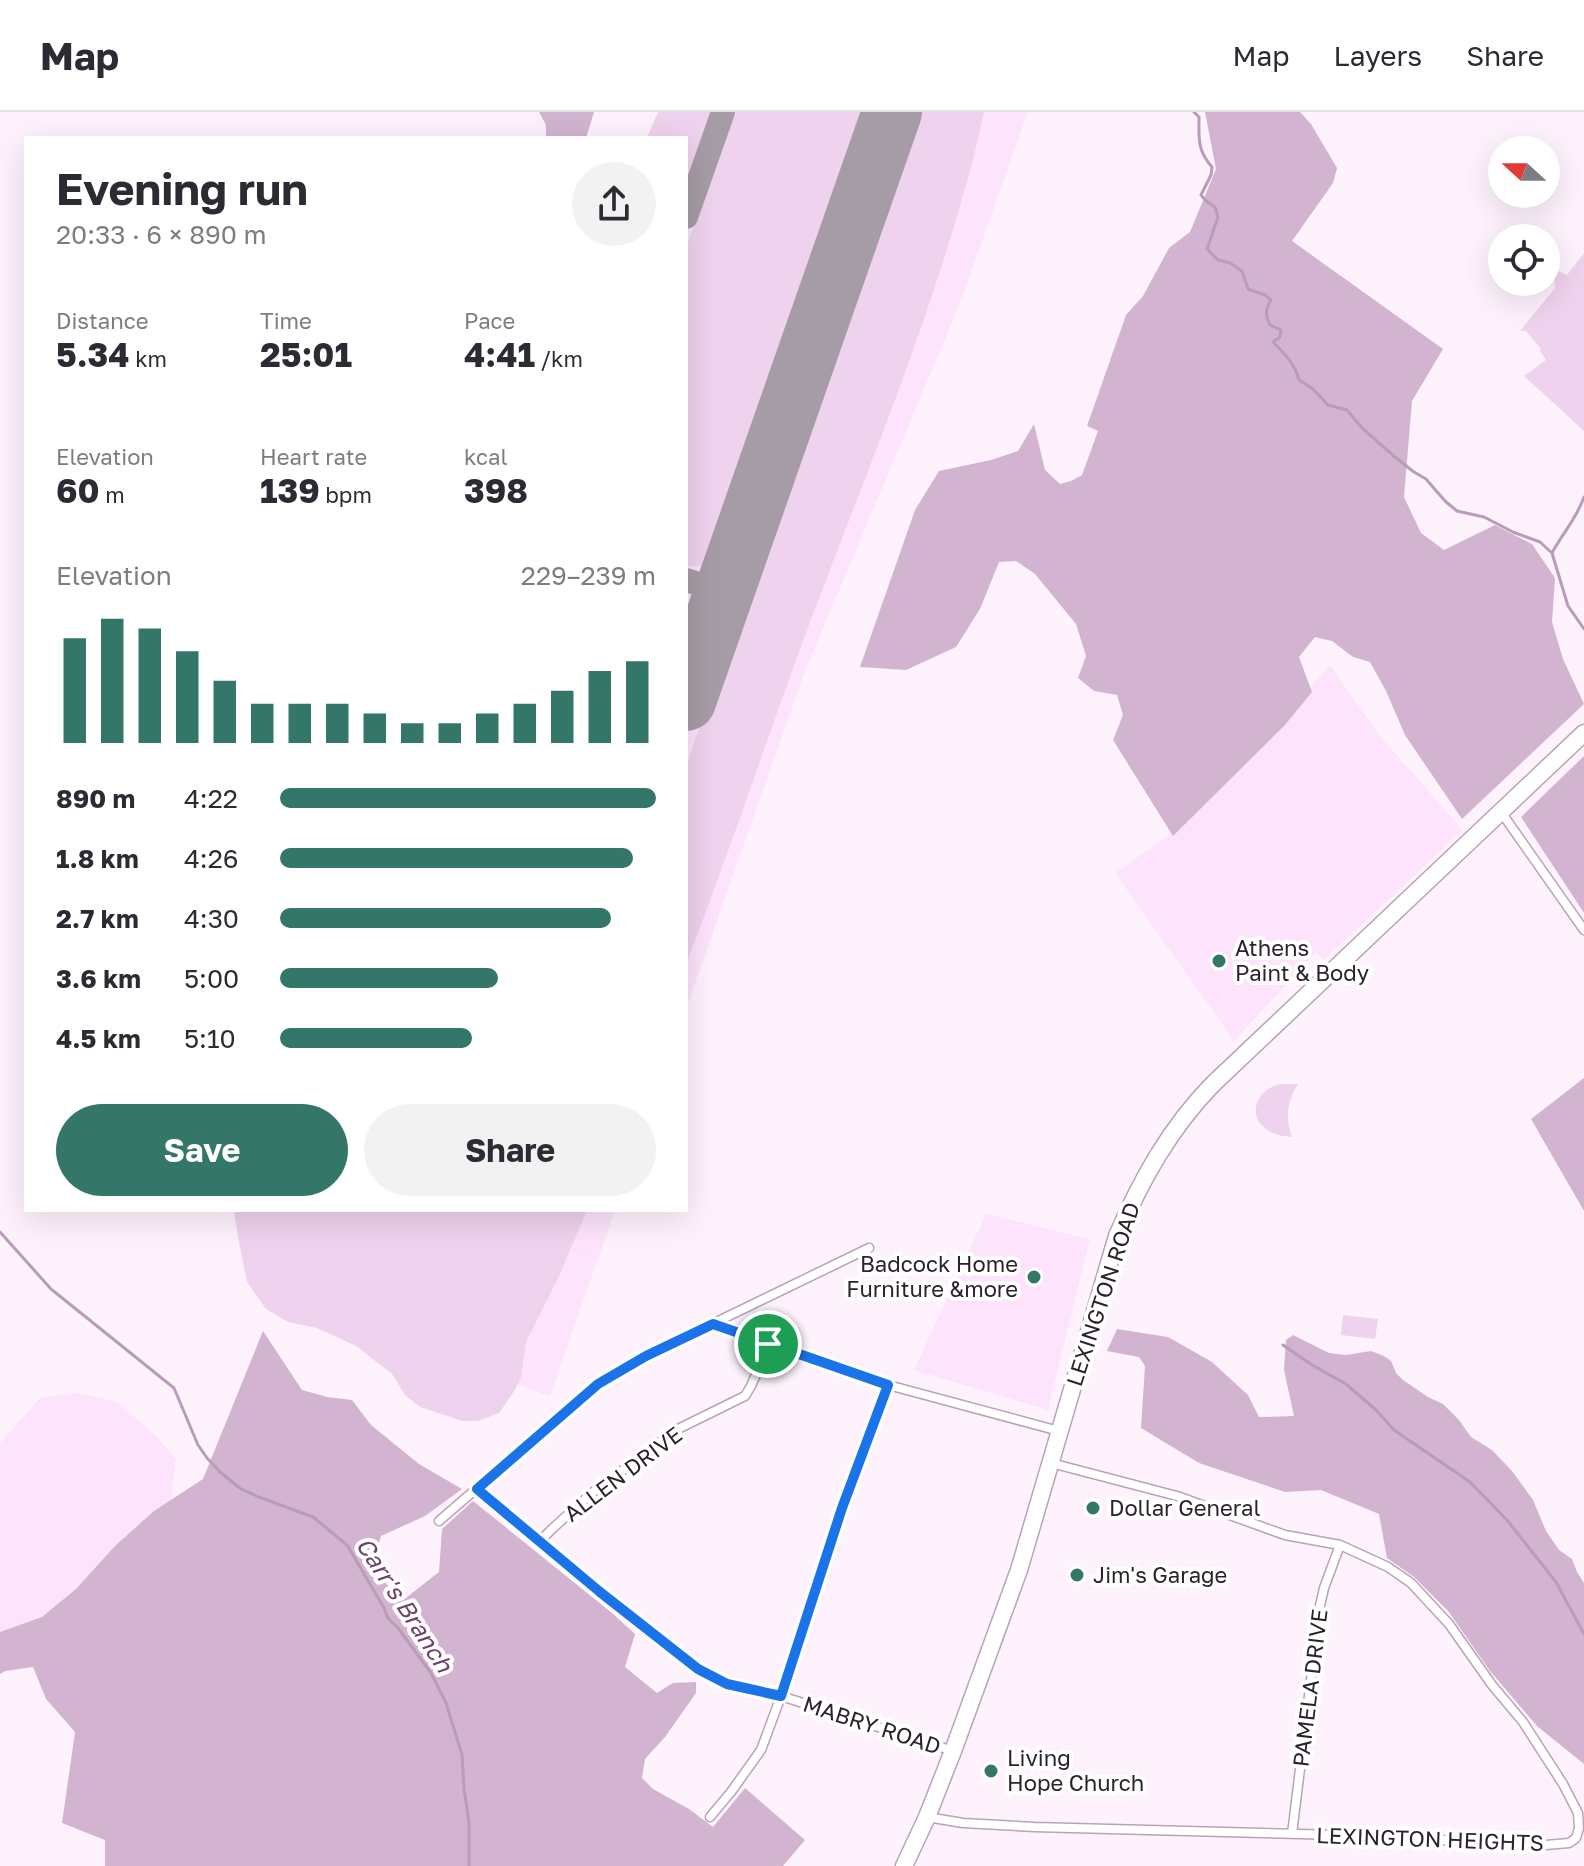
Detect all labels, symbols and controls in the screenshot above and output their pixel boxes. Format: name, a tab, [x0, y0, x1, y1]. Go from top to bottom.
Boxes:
text: Map	[40, 33, 119, 78]
text: Map	[1232, 39, 1290, 72]
text: Layers	[1334, 39, 1422, 72]
text: Share	[1466, 39, 1544, 72]
north arrow	[1488, 136, 1560, 208]
map controls	[1488, 136, 1560, 296]
text: Evening run	[56, 162, 308, 215]
button: share	[572, 162, 656, 246]
text: 20:33 · 6 × 890 m	[56, 219, 266, 250]
button: locate	[1488, 224, 1560, 296]
text: Distance	[56, 307, 148, 334]
text: Time	[260, 307, 312, 334]
text: Pace	[464, 307, 515, 334]
text: 5.34	[56, 334, 130, 374]
text: 25:01	[260, 334, 352, 374]
text: 4:41	[464, 334, 535, 374]
text: km	[130, 345, 167, 372]
text: /km	[535, 345, 583, 372]
text: Elevation	[56, 443, 154, 470]
text: Heart rate	[260, 443, 367, 470]
text: kcal	[464, 443, 507, 470]
text: 60	[56, 470, 100, 510]
text: 139	[260, 470, 320, 510]
text: 398	[464, 470, 528, 510]
text: m	[100, 481, 125, 508]
text: bpm	[320, 481, 372, 508]
text: Elevation	[56, 560, 172, 591]
text: 229–239 m	[521, 560, 656, 591]
text: 890 m	[56, 783, 135, 814]
text: 4:22	[184, 783, 238, 814]
text: 1.8 km	[56, 843, 139, 874]
text: 4:26	[184, 843, 238, 874]
text: 2.7 km	[56, 903, 139, 934]
text: 4:30	[184, 903, 239, 934]
place label: Athens Paint & Body	[1235, 934, 1369, 986]
marker: Athens Paint & Body	[1210, 952, 1228, 970]
text: 3.6 km	[56, 963, 141, 994]
text: 5:00	[184, 963, 239, 994]
text: 4.5 km	[56, 1023, 141, 1054]
text: 5:10	[184, 1023, 236, 1054]
button: Save	[56, 1104, 348, 1196]
button: Share	[364, 1104, 656, 1196]
street label: LEXINGTON ROAD	[1060, 1198, 1145, 1389]
place label: Badcock Home Furniture &more	[846, 1250, 1018, 1302]
marker: Badcock Home Furniture &more	[1025, 1268, 1043, 1286]
pin	[734, 1310, 802, 1378]
icon: arrive	[746, 1322, 790, 1366]
street label: ALLEN DRIVE	[558, 1420, 687, 1527]
place label: Dollar General	[1109, 1494, 1261, 1521]
marker: Dollar General	[1084, 1499, 1102, 1517]
water label: Carr's Branch	[351, 1531, 460, 1678]
place label: Jim's Garage	[1093, 1561, 1227, 1588]
marker: Jim's Garage	[1068, 1566, 1086, 1584]
street label: PAMELA DRIVE	[1286, 1608, 1333, 1768]
street label: MABRY ROAD	[800, 1690, 944, 1759]
place label: Living Hope Church	[1007, 1744, 1144, 1796]
marker: Living Hope Church	[982, 1762, 1000, 1780]
street label: LEXINGTON HEIGHTS	[1316, 1821, 1544, 1856]

